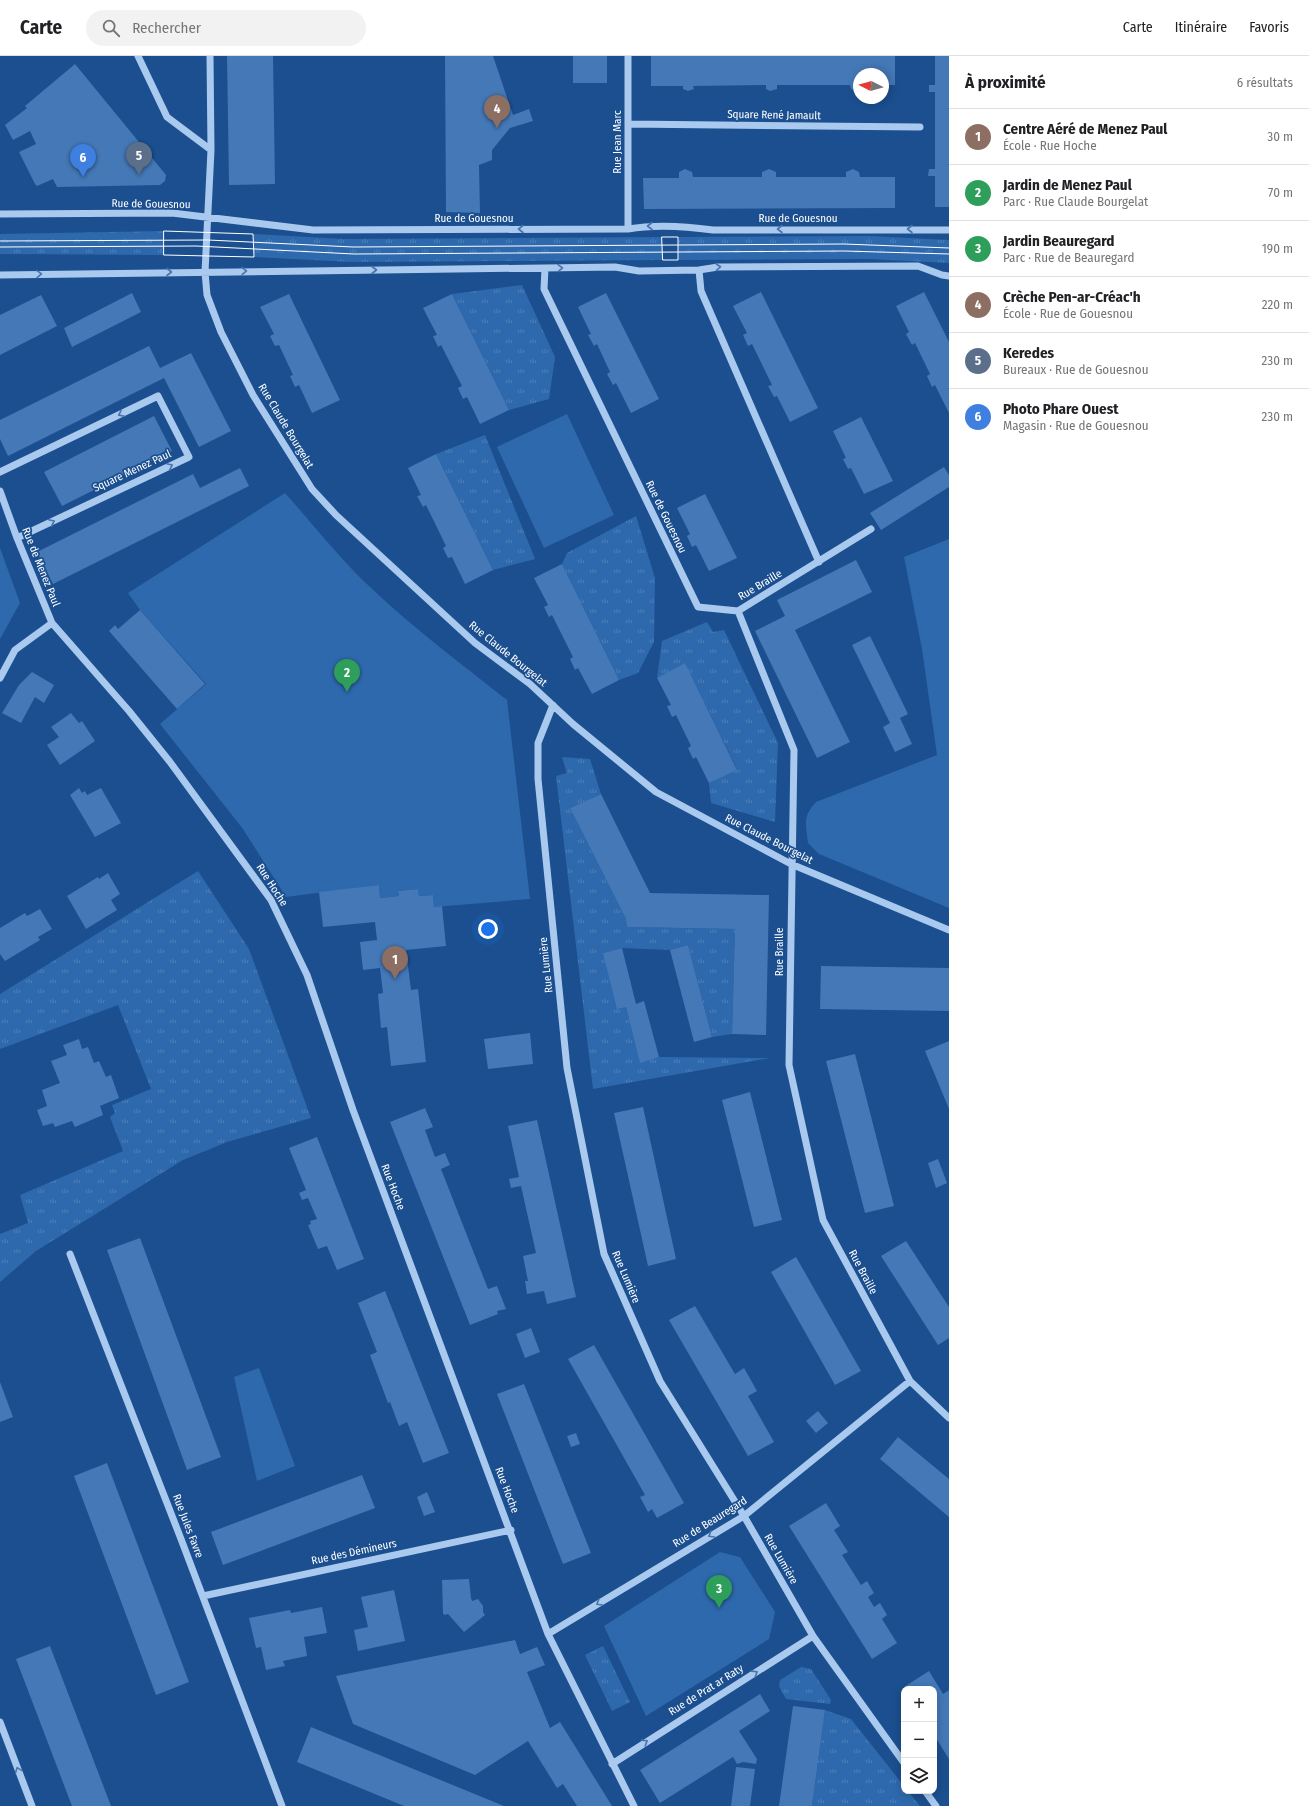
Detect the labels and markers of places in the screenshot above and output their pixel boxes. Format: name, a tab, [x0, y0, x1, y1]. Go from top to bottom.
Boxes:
pin: 4	[484, 95, 510, 128]
pin: 5	[126, 142, 152, 175]
pin: 6	[70, 144, 96, 177]
pin: 2	[334, 659, 360, 692]
pin: 1	[382, 946, 408, 979]
pin: 3	[706, 1575, 732, 1608]

